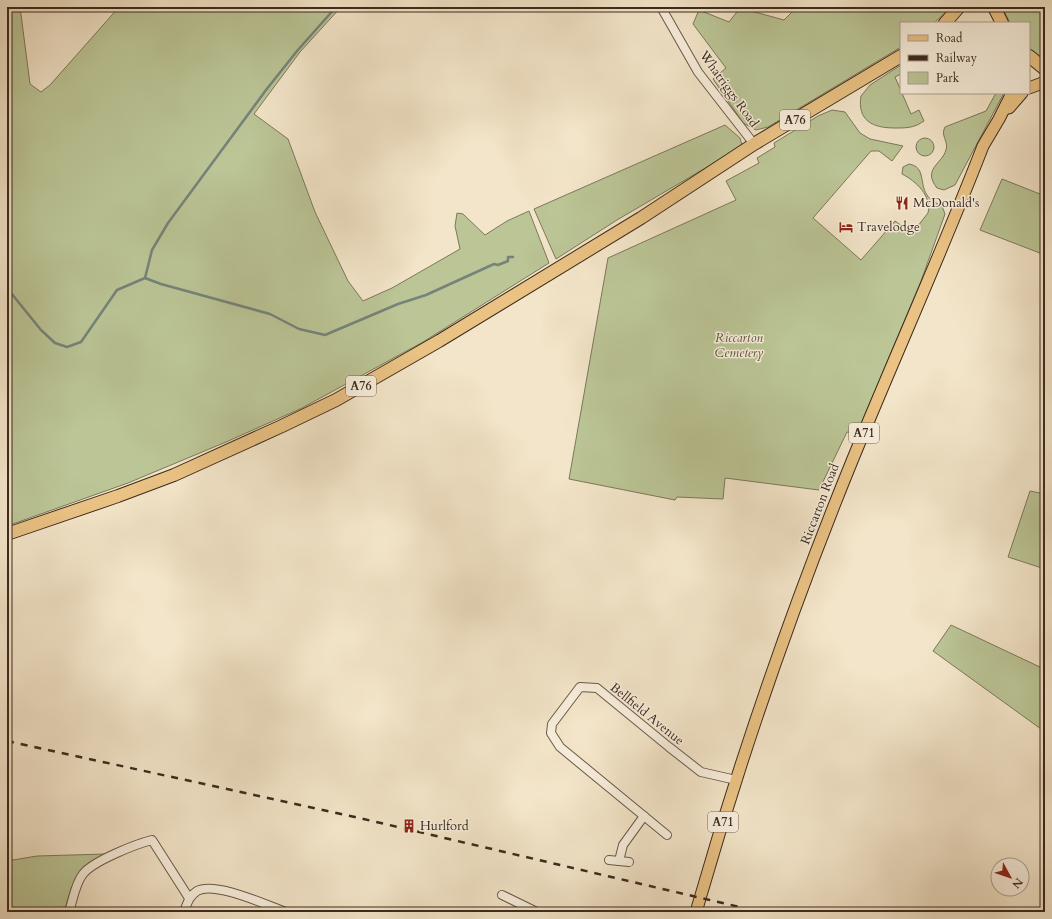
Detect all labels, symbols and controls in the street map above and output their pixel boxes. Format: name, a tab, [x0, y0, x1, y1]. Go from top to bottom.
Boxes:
legend	[900, 22, 1030, 94]
text: Road	[936, 30, 963, 46]
street label: Whatriggs Road	[695, 46, 763, 131]
text: Railway	[936, 50, 978, 66]
text: Park	[936, 70, 960, 86]
road number: A76	[780, 110, 810, 130]
place label: McDonald's	[913, 194, 979, 212]
restaurant icon: McDonald's	[894, 195, 910, 211]
place label: Travelodge	[857, 218, 920, 236]
hotel icon: Travelodge	[838, 219, 854, 235]
park label: Riccarton Cemetery	[715, 329, 764, 362]
road number: A76	[346, 376, 376, 396]
road number: A71	[849, 423, 879, 443]
street label: Riccarton Road	[796, 461, 844, 547]
street label: Bellfield Avenue	[606, 679, 688, 750]
road number: A71	[708, 812, 738, 832]
place label: Hurlford	[420, 817, 469, 835]
building icon: Hurlford	[401, 818, 417, 834]
north arrow	[990, 857, 1030, 897]
text: N	[1008, 875, 1026, 892]

